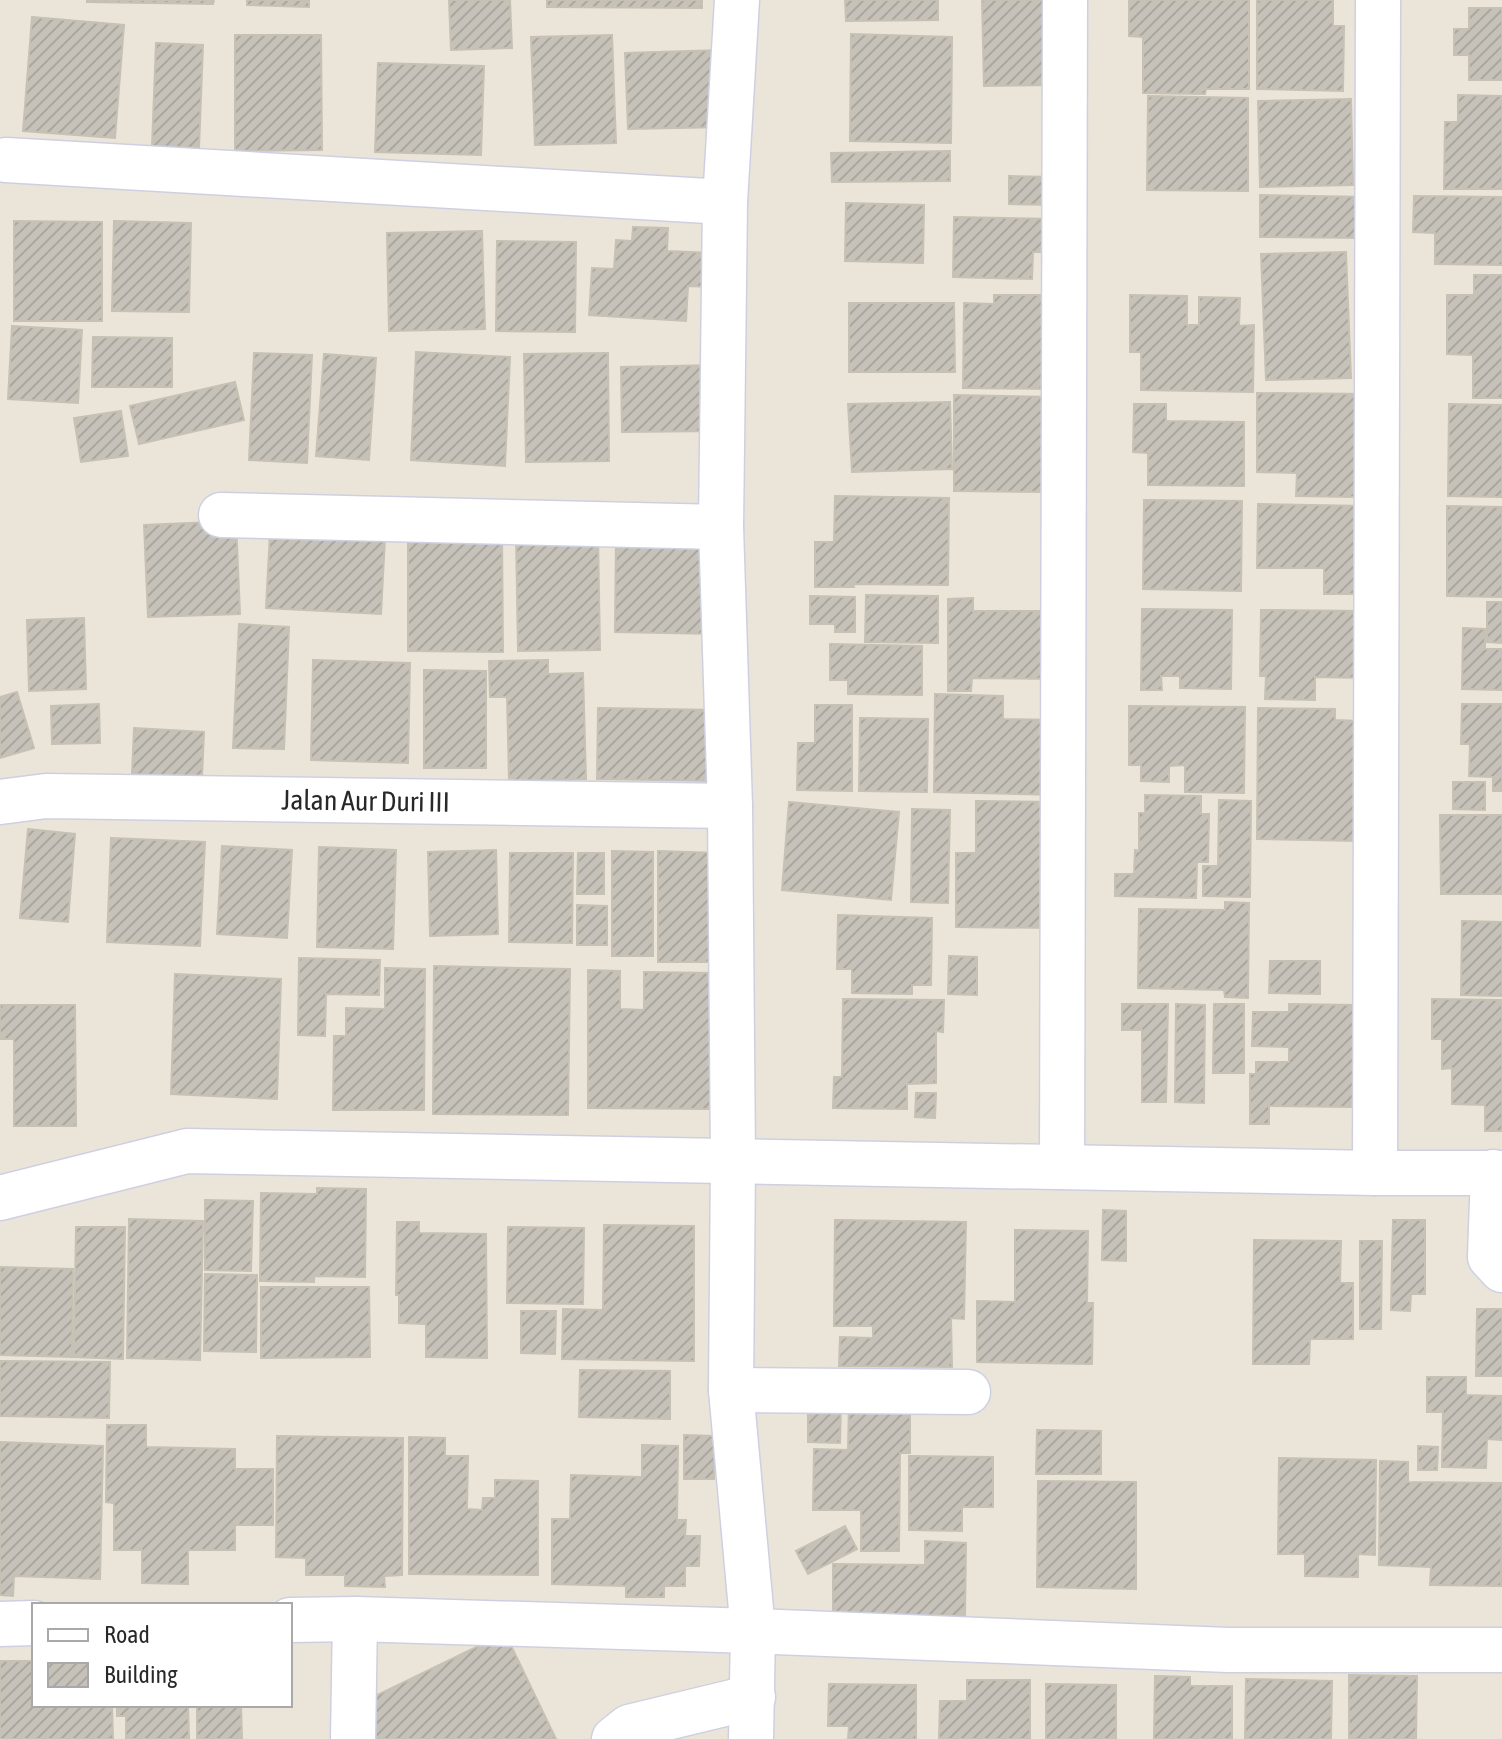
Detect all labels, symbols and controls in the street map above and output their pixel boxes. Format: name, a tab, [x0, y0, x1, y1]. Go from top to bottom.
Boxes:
street label: Jalan Aur Duri III	[281, 783, 450, 818]
legend	[32, 1603, 292, 1707]
text: Road	[104, 1621, 150, 1648]
text: Building	[104, 1661, 178, 1688]

